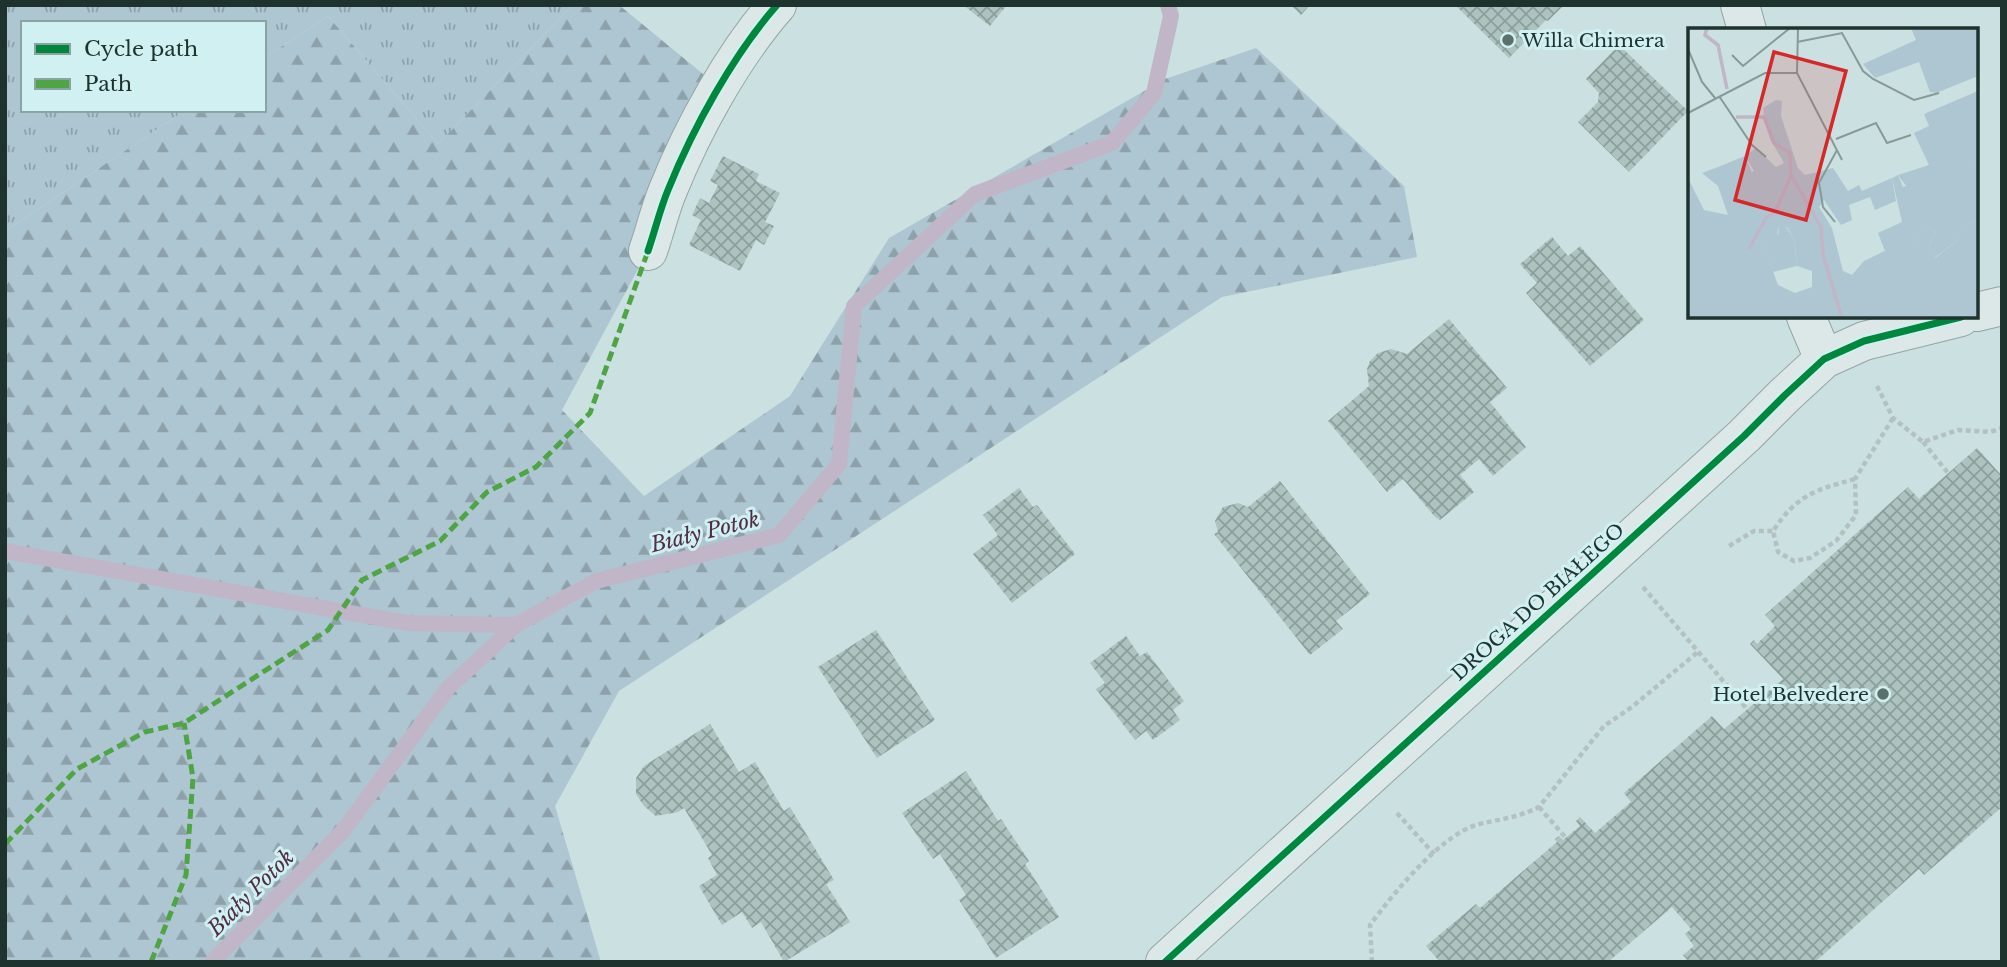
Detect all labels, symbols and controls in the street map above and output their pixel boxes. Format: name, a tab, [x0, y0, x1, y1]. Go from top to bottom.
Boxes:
legend	[21, 21, 266, 112]
inset map	[1688, 28, 1979, 318]
place label: Willa Chimera	[1521, 29, 1665, 52]
marker: Willa Chimera	[1500, 32, 1516, 48]
text: Cycle path	[84, 36, 198, 62]
text: Path	[84, 71, 132, 97]
water label: Biały Potok	[647, 506, 762, 558]
street label: DROGA DO BIAŁEGO	[1447, 518, 1629, 686]
place label: Hotel Belvedere	[1713, 683, 1869, 706]
marker: Hotel Belvedere	[1875, 686, 1891, 702]
water label: Biały Potok	[202, 844, 300, 942]

